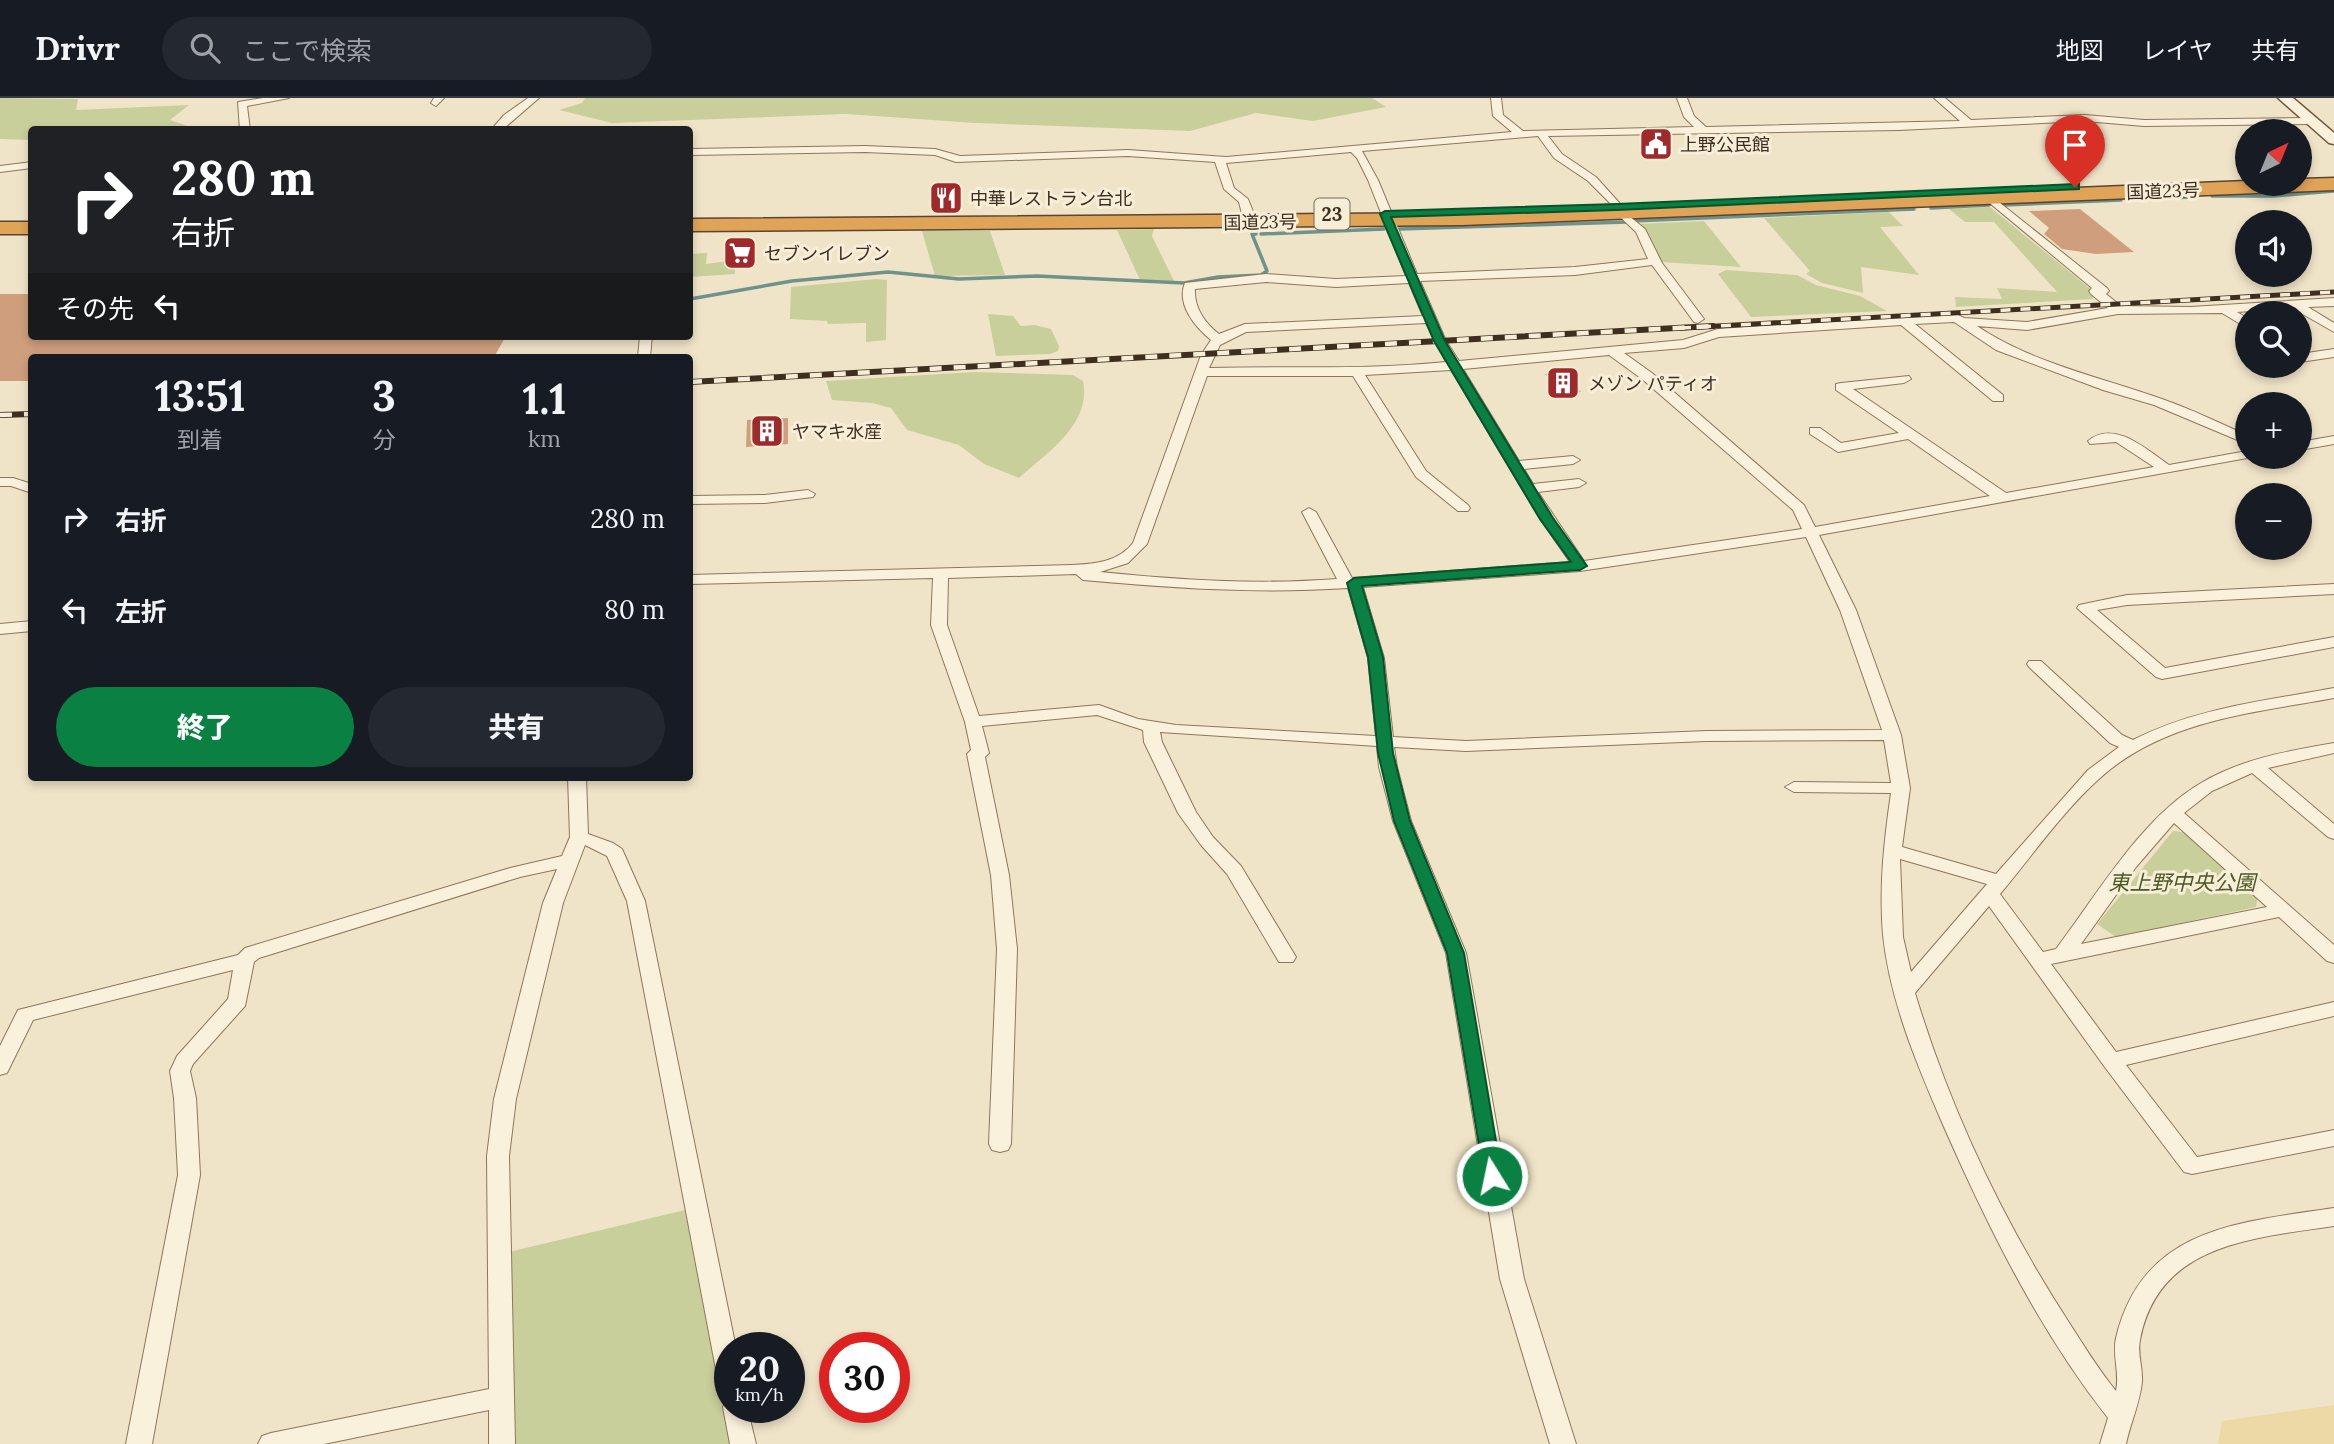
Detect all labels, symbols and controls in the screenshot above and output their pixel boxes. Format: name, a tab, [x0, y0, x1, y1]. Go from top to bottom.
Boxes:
search box	[162, 17, 652, 80]
text: Drivr	[35, 27, 120, 69]
icon: search	[186, 29, 224, 67]
text: ここで検索	[242, 34, 372, 67]
text: 地図	[2056, 35, 2104, 66]
text: レイヤ	[2142, 35, 2213, 66]
text: 共有	[2251, 35, 2299, 66]
pin	[2045, 115, 2105, 187]
north arrow	[2235, 119, 2312, 196]
map controls	[2235, 119, 2312, 560]
public building icon: 上野公民館	[1637, 125, 1675, 163]
icon: arrive	[2056, 126, 2094, 164]
place label: 上野公民館	[1680, 133, 1770, 156]
text: 280 m	[171, 146, 314, 208]
icon: right	[56, 154, 147, 245]
street label: 国道23号	[2126, 178, 2200, 204]
restaurant icon: 中華レストラン台北	[927, 179, 965, 217]
place label: 中華レストラン台北	[970, 187, 1132, 210]
road number: 23	[1314, 198, 1350, 230]
street label: 国道23号	[1223, 210, 1297, 234]
button: sound	[2235, 210, 2312, 287]
text: 右折	[171, 212, 235, 253]
supermarket icon: セブンイレブン	[721, 234, 759, 272]
place label: セブンイレブン	[764, 242, 890, 265]
icon: left	[148, 287, 186, 325]
text: その先	[56, 292, 134, 325]
button: search	[2235, 301, 2312, 378]
building icon: メゾン パティオ	[1544, 364, 1582, 402]
text: 13:51	[155, 369, 246, 423]
text: 3	[372, 369, 396, 423]
text: 1.1	[522, 372, 566, 426]
place label: メゾン パティオ	[1588, 372, 1718, 395]
button: +	[2235, 392, 2312, 469]
building icon: ヤマキ水産	[748, 412, 786, 450]
place label: ヤマキ水産	[792, 420, 882, 443]
text: km	[528, 424, 561, 453]
text: 到着	[177, 425, 223, 454]
text: 分	[372, 425, 395, 454]
button: −	[2235, 483, 2312, 560]
icon: right	[56, 500, 94, 538]
text: 280 m	[590, 502, 665, 535]
text: 右折	[115, 504, 167, 537]
icon: left	[56, 591, 94, 629]
text: 80 m	[604, 593, 665, 626]
text: 左折	[115, 595, 167, 628]
button: 終了	[56, 687, 354, 767]
button: 共有	[368, 687, 665, 767]
park label: 東上野中央公園	[2109, 869, 2258, 896]
position arrow	[1455, 1139, 1529, 1213]
speed limit sign: 30	[819, 1332, 910, 1423]
text: 20	[739, 1346, 780, 1391]
text: km/h	[735, 1383, 784, 1406]

